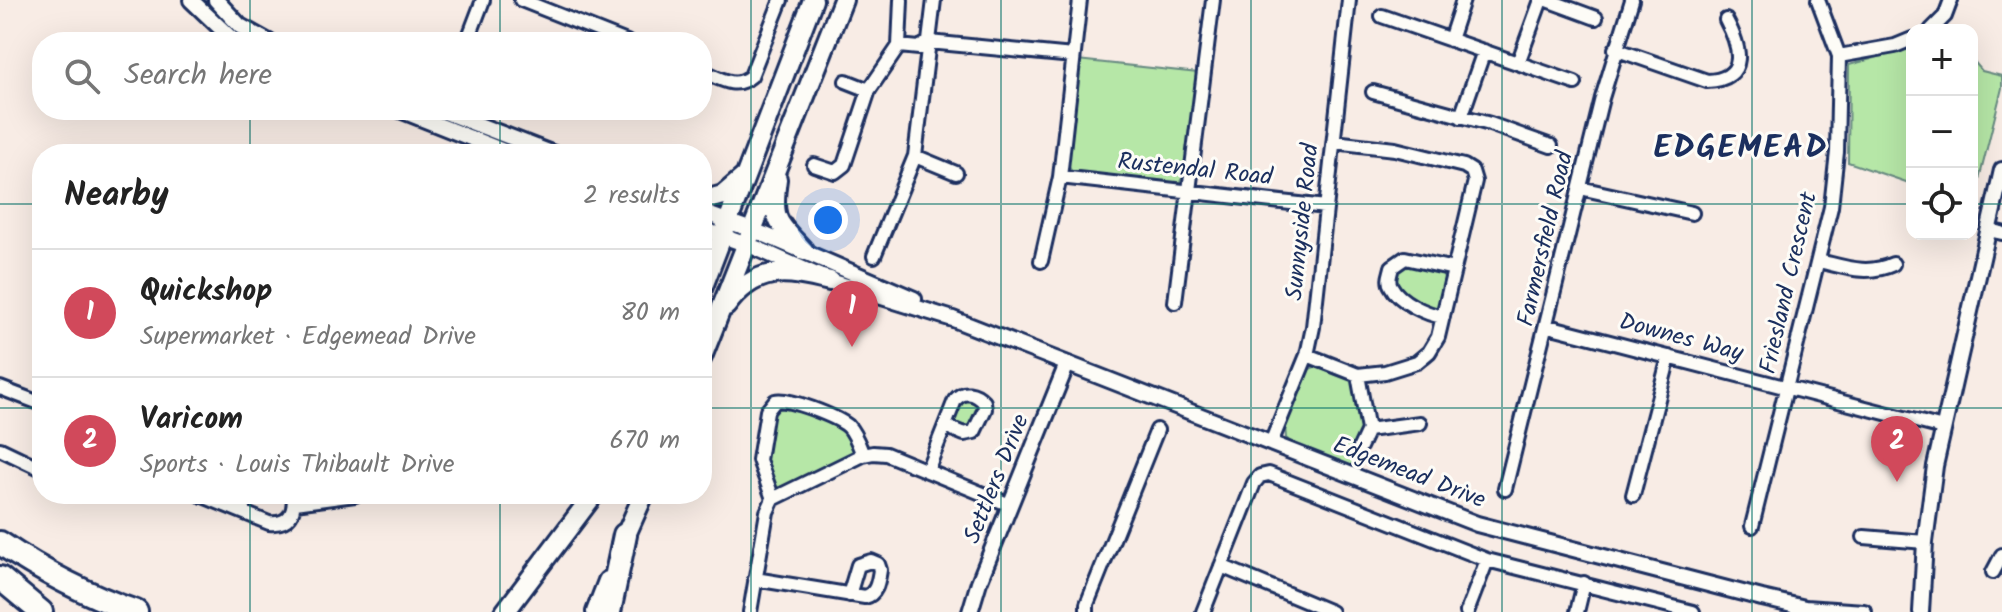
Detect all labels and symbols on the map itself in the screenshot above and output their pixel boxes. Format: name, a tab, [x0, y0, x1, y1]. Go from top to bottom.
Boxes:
district label: EDGEMEAD	[1654, 123, 1828, 174]
street label: Sunnyside Road	[1275, 141, 1331, 302]
street label: Rustendal Road	[1116, 142, 1275, 198]
street label: Farmersfield Road	[1507, 146, 1585, 331]
street label: Friesland Crescent	[1749, 187, 1829, 378]
your location	[808, 200, 848, 240]
pin: 1	[826, 281, 878, 347]
street label: Downes Way	[1615, 303, 1748, 373]
street label: Settlers Drive	[953, 408, 1041, 550]
pin: 2	[1871, 416, 1923, 482]
street label: Edgemead Drive	[1327, 426, 1491, 520]

